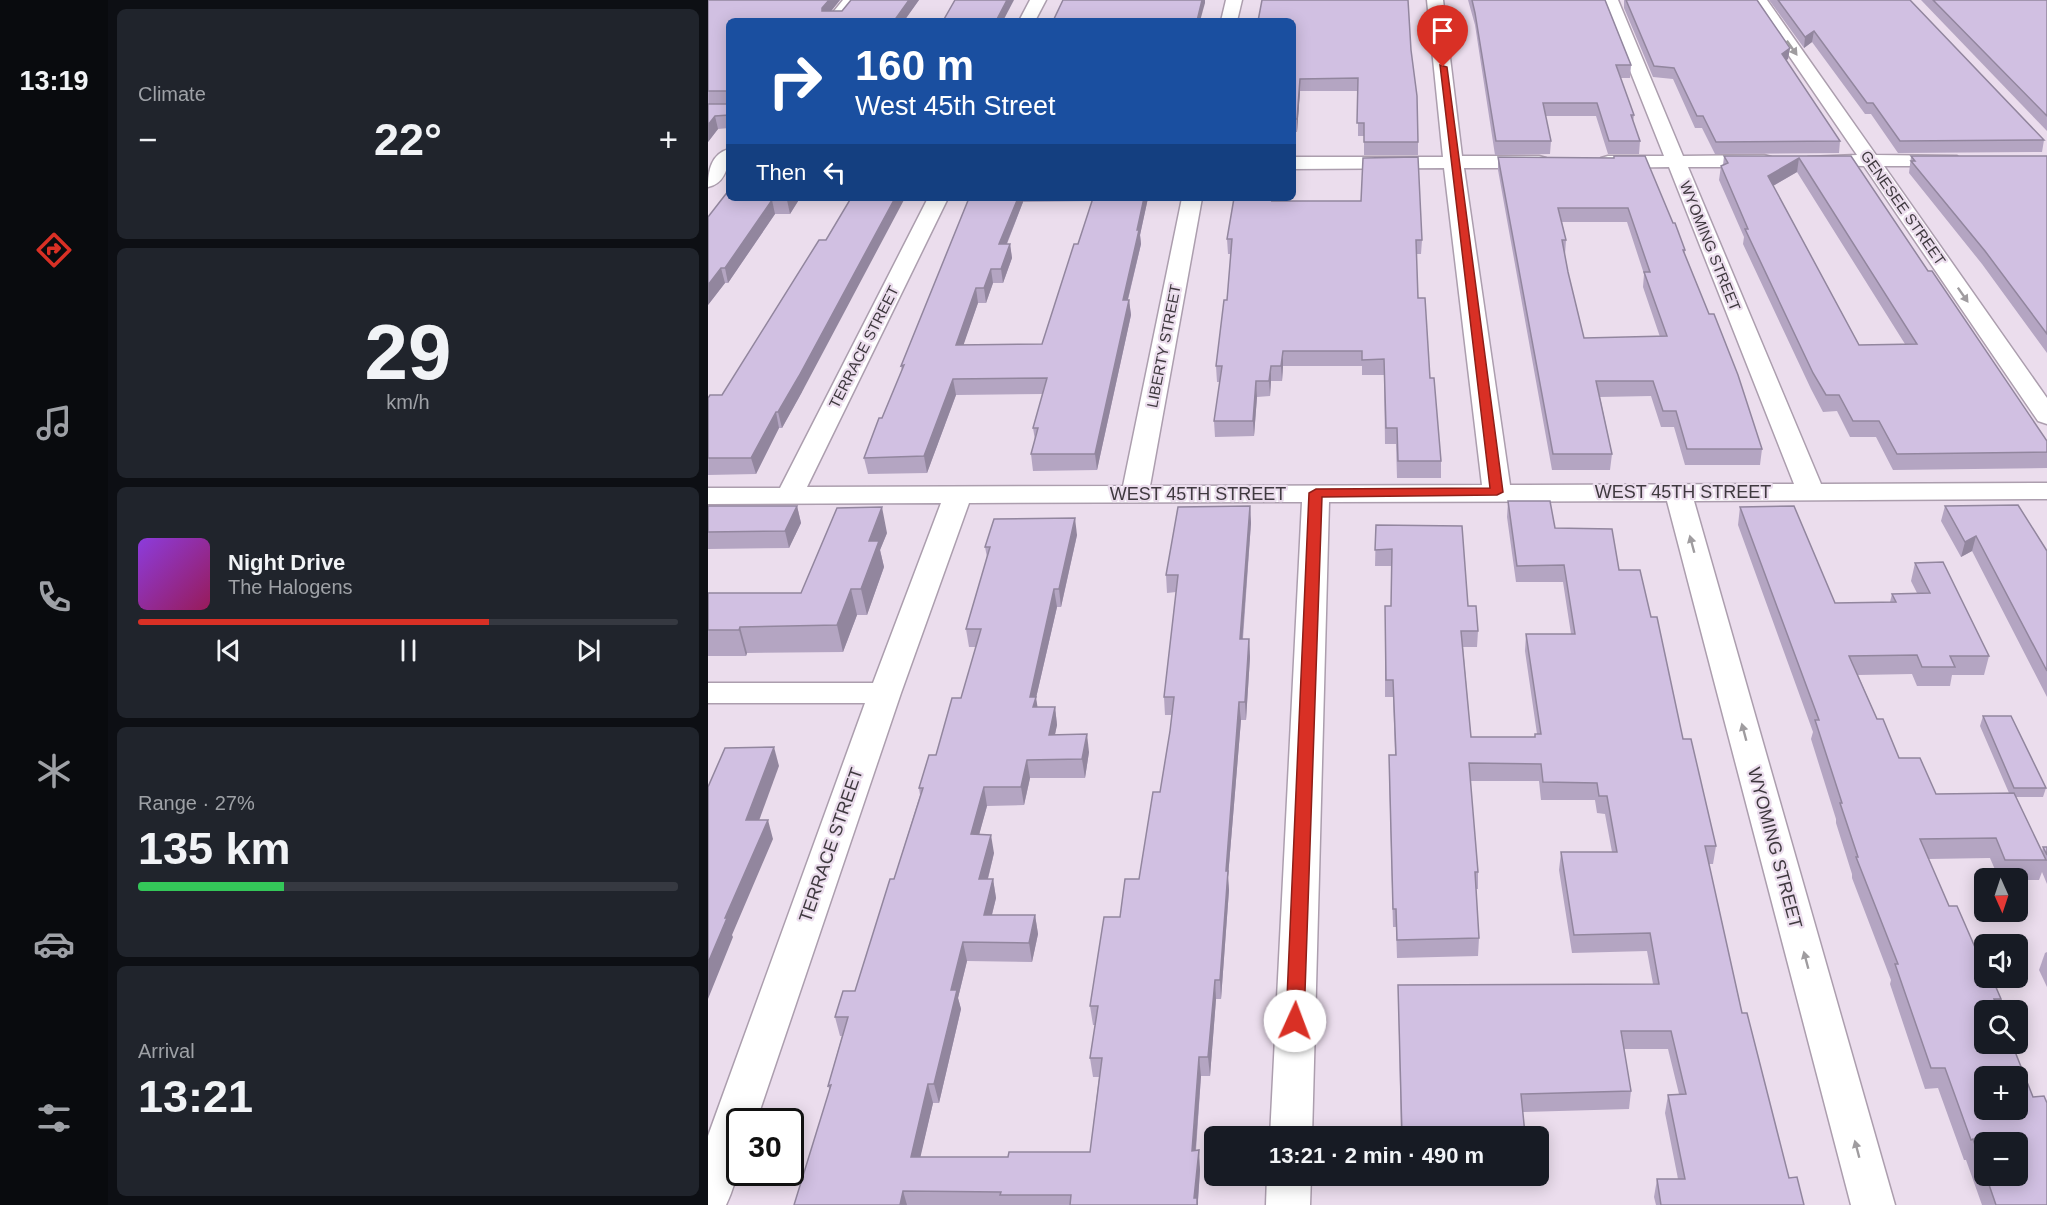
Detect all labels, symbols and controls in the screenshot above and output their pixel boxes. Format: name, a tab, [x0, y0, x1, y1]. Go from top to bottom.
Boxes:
pin	[1417, 5, 1468, 67]
icon: arrive	[1426, 14, 1459, 47]
one-way arrow	[1787, 40, 1798, 57]
icon: right	[756, 42, 834, 120]
text: 160 m	[855, 42, 974, 89]
text: 13:19	[19, 66, 89, 96]
text: Climate	[138, 83, 206, 105]
text: West 45th Street	[855, 91, 1056, 121]
text: 22°	[374, 114, 442, 165]
text: −	[138, 121, 157, 158]
text: +	[659, 121, 678, 158]
street label: GENESEE STREET	[1857, 147, 1949, 268]
icon: left	[818, 156, 851, 189]
text: Then	[756, 160, 806, 185]
street label: WYOMING STREET	[1677, 178, 1744, 313]
icon: directions	[33, 229, 75, 271]
street label: TERRACE STREET	[825, 283, 902, 411]
street label: LIBERTY STREET	[1143, 283, 1184, 409]
one-way arrow	[1957, 287, 1968, 303]
text: 29	[365, 308, 451, 396]
text: km/h	[386, 391, 430, 413]
icon: music	[33, 402, 75, 444]
street label: WEST 45TH STREET	[1595, 482, 1771, 502]
street label: WEST 45TH STREET	[1110, 484, 1286, 504]
one-way arrow	[1687, 534, 1697, 553]
text: Night Drive	[228, 550, 345, 575]
icon: phone	[33, 576, 75, 618]
text: The Halogens	[228, 576, 353, 598]
icon: previous	[212, 634, 245, 667]
icon: pause	[392, 634, 425, 667]
icon: next	[572, 634, 605, 667]
one-way arrow	[1738, 723, 1748, 741]
icon: climate	[33, 750, 75, 792]
street label: TERRACE STREET	[795, 765, 867, 925]
street label: WYOMING STREET	[1744, 765, 1806, 931]
text: Range · 27%	[138, 792, 255, 814]
text: 135 km	[138, 823, 291, 874]
north arrow	[1974, 868, 2028, 922]
map controls	[1974, 868, 2028, 1186]
icon: car	[33, 923, 75, 965]
button: sound	[1974, 934, 2028, 988]
one-way arrow	[1801, 951, 1810, 969]
position arrow	[1263, 989, 1327, 1053]
button: search	[1974, 1000, 2028, 1054]
text: Arrival	[138, 1040, 195, 1062]
button: +	[1974, 1066, 2028, 1120]
text: 13:21	[138, 1071, 253, 1122]
icon: filters	[33, 1097, 75, 1139]
speed limit sign: 30	[726, 1108, 804, 1186]
button: −	[1974, 1132, 2028, 1186]
one-way arrow	[1852, 1139, 1861, 1157]
text: 13:21 · 2 min · 490 m	[1269, 1143, 1484, 1168]

